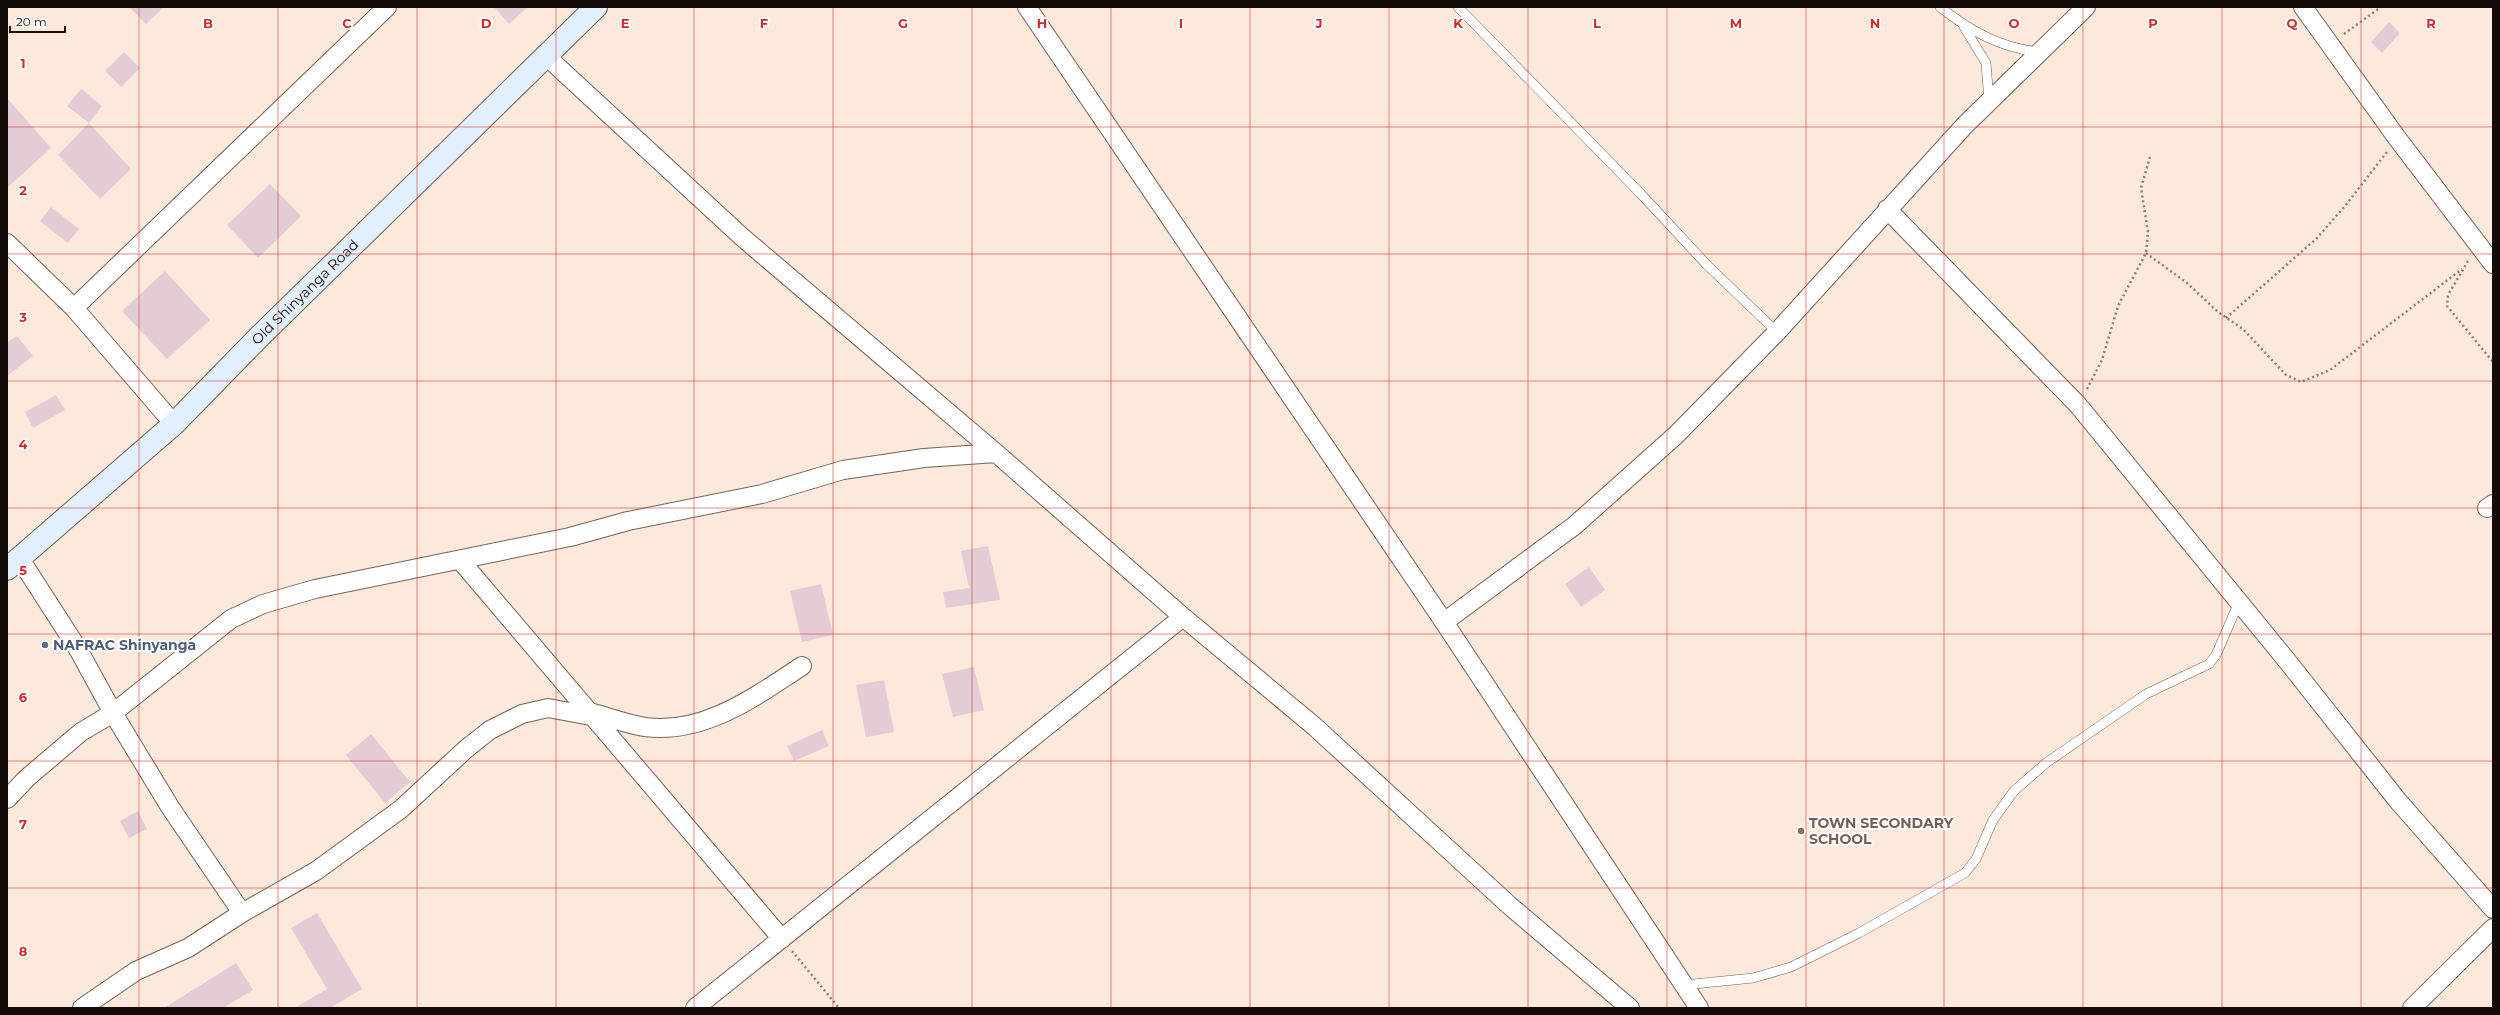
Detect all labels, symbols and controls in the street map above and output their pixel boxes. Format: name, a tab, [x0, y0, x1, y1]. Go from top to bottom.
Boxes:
scale bar	[10, 8, 65, 34]
text: 20 m	[16, 14, 47, 29]
text: B	[203, 15, 213, 31]
text: C	[342, 15, 352, 31]
text: D	[481, 15, 492, 31]
text: E	[621, 15, 630, 31]
text: F	[760, 15, 768, 31]
text: G	[898, 15, 908, 31]
text: H	[1037, 15, 1047, 31]
text: I	[1179, 15, 1183, 31]
text: J	[1314, 15, 1323, 31]
text: K	[1453, 15, 1463, 31]
text: L	[1593, 15, 1601, 31]
text: M	[1730, 15, 1742, 31]
text: N	[1870, 15, 1880, 31]
text: O	[2009, 15, 2020, 31]
text: P	[2148, 15, 2158, 31]
text: Q	[2287, 15, 2298, 31]
text: R	[2426, 15, 2436, 31]
text: 1	[20, 55, 26, 71]
text: 2	[19, 182, 27, 198]
street label: Old Shinyanga Road	[247, 236, 362, 349]
text: 3	[18, 309, 27, 325]
text: 4	[19, 436, 28, 452]
text: 5	[19, 562, 27, 578]
place label: NAFRAC Shinyanga	[53, 636, 196, 654]
marker: NAFRAC Shinyanga	[40, 640, 50, 650]
text: 6	[19, 689, 28, 705]
place label: TOWN SECONDARY SCHOOL	[1809, 814, 1954, 848]
text: 7	[19, 816, 27, 832]
marker: TOWN SECONDARY SCHOOL	[1796, 826, 1806, 836]
text: 8	[19, 943, 28, 959]

